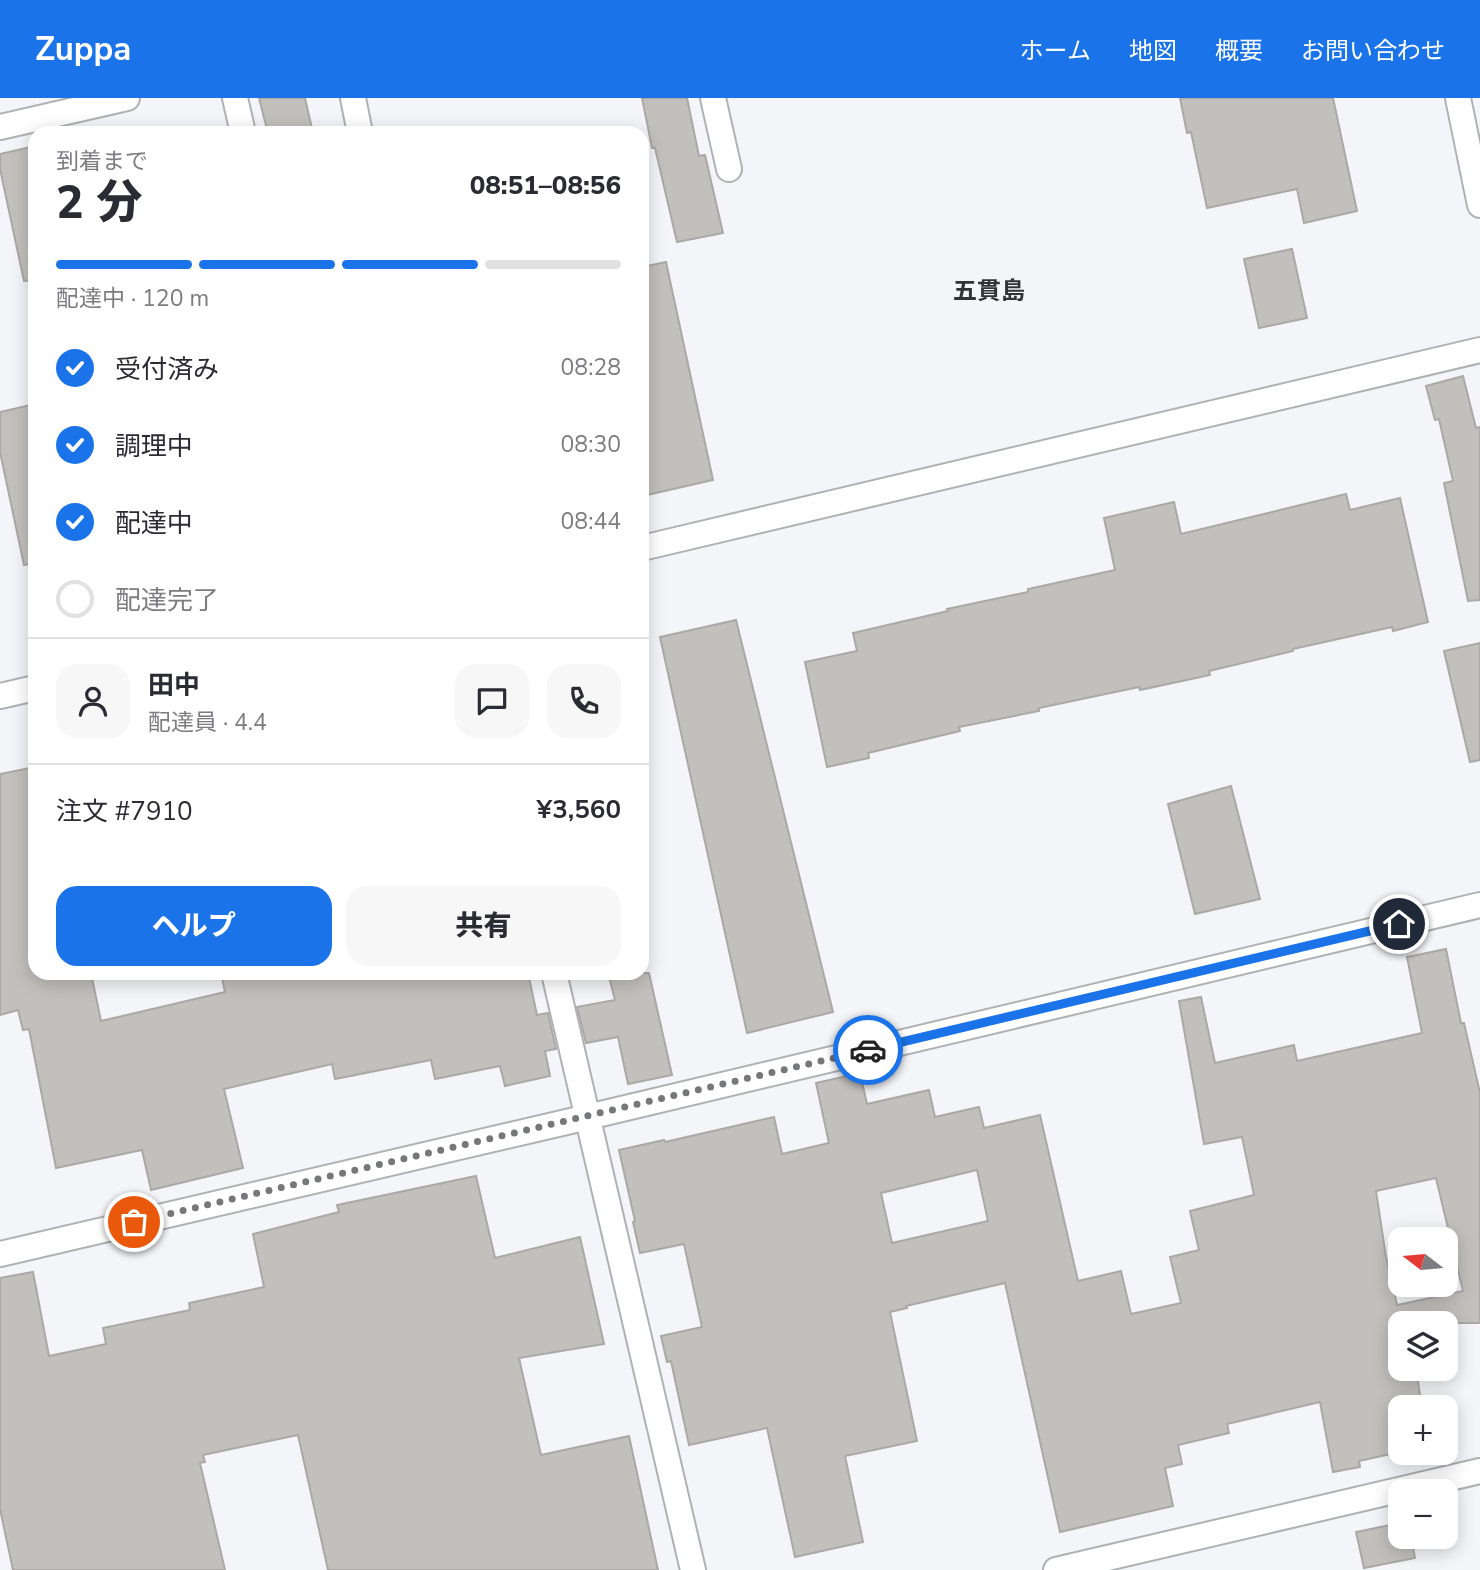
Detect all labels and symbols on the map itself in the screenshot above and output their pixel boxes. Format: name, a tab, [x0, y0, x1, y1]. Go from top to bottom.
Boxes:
district label: 五貫島	[953, 275, 1025, 307]
pin	[1369, 894, 1429, 954]
courier	[833, 1015, 903, 1085]
pin	[104, 1192, 164, 1252]
north arrow	[1388, 1227, 1458, 1297]

